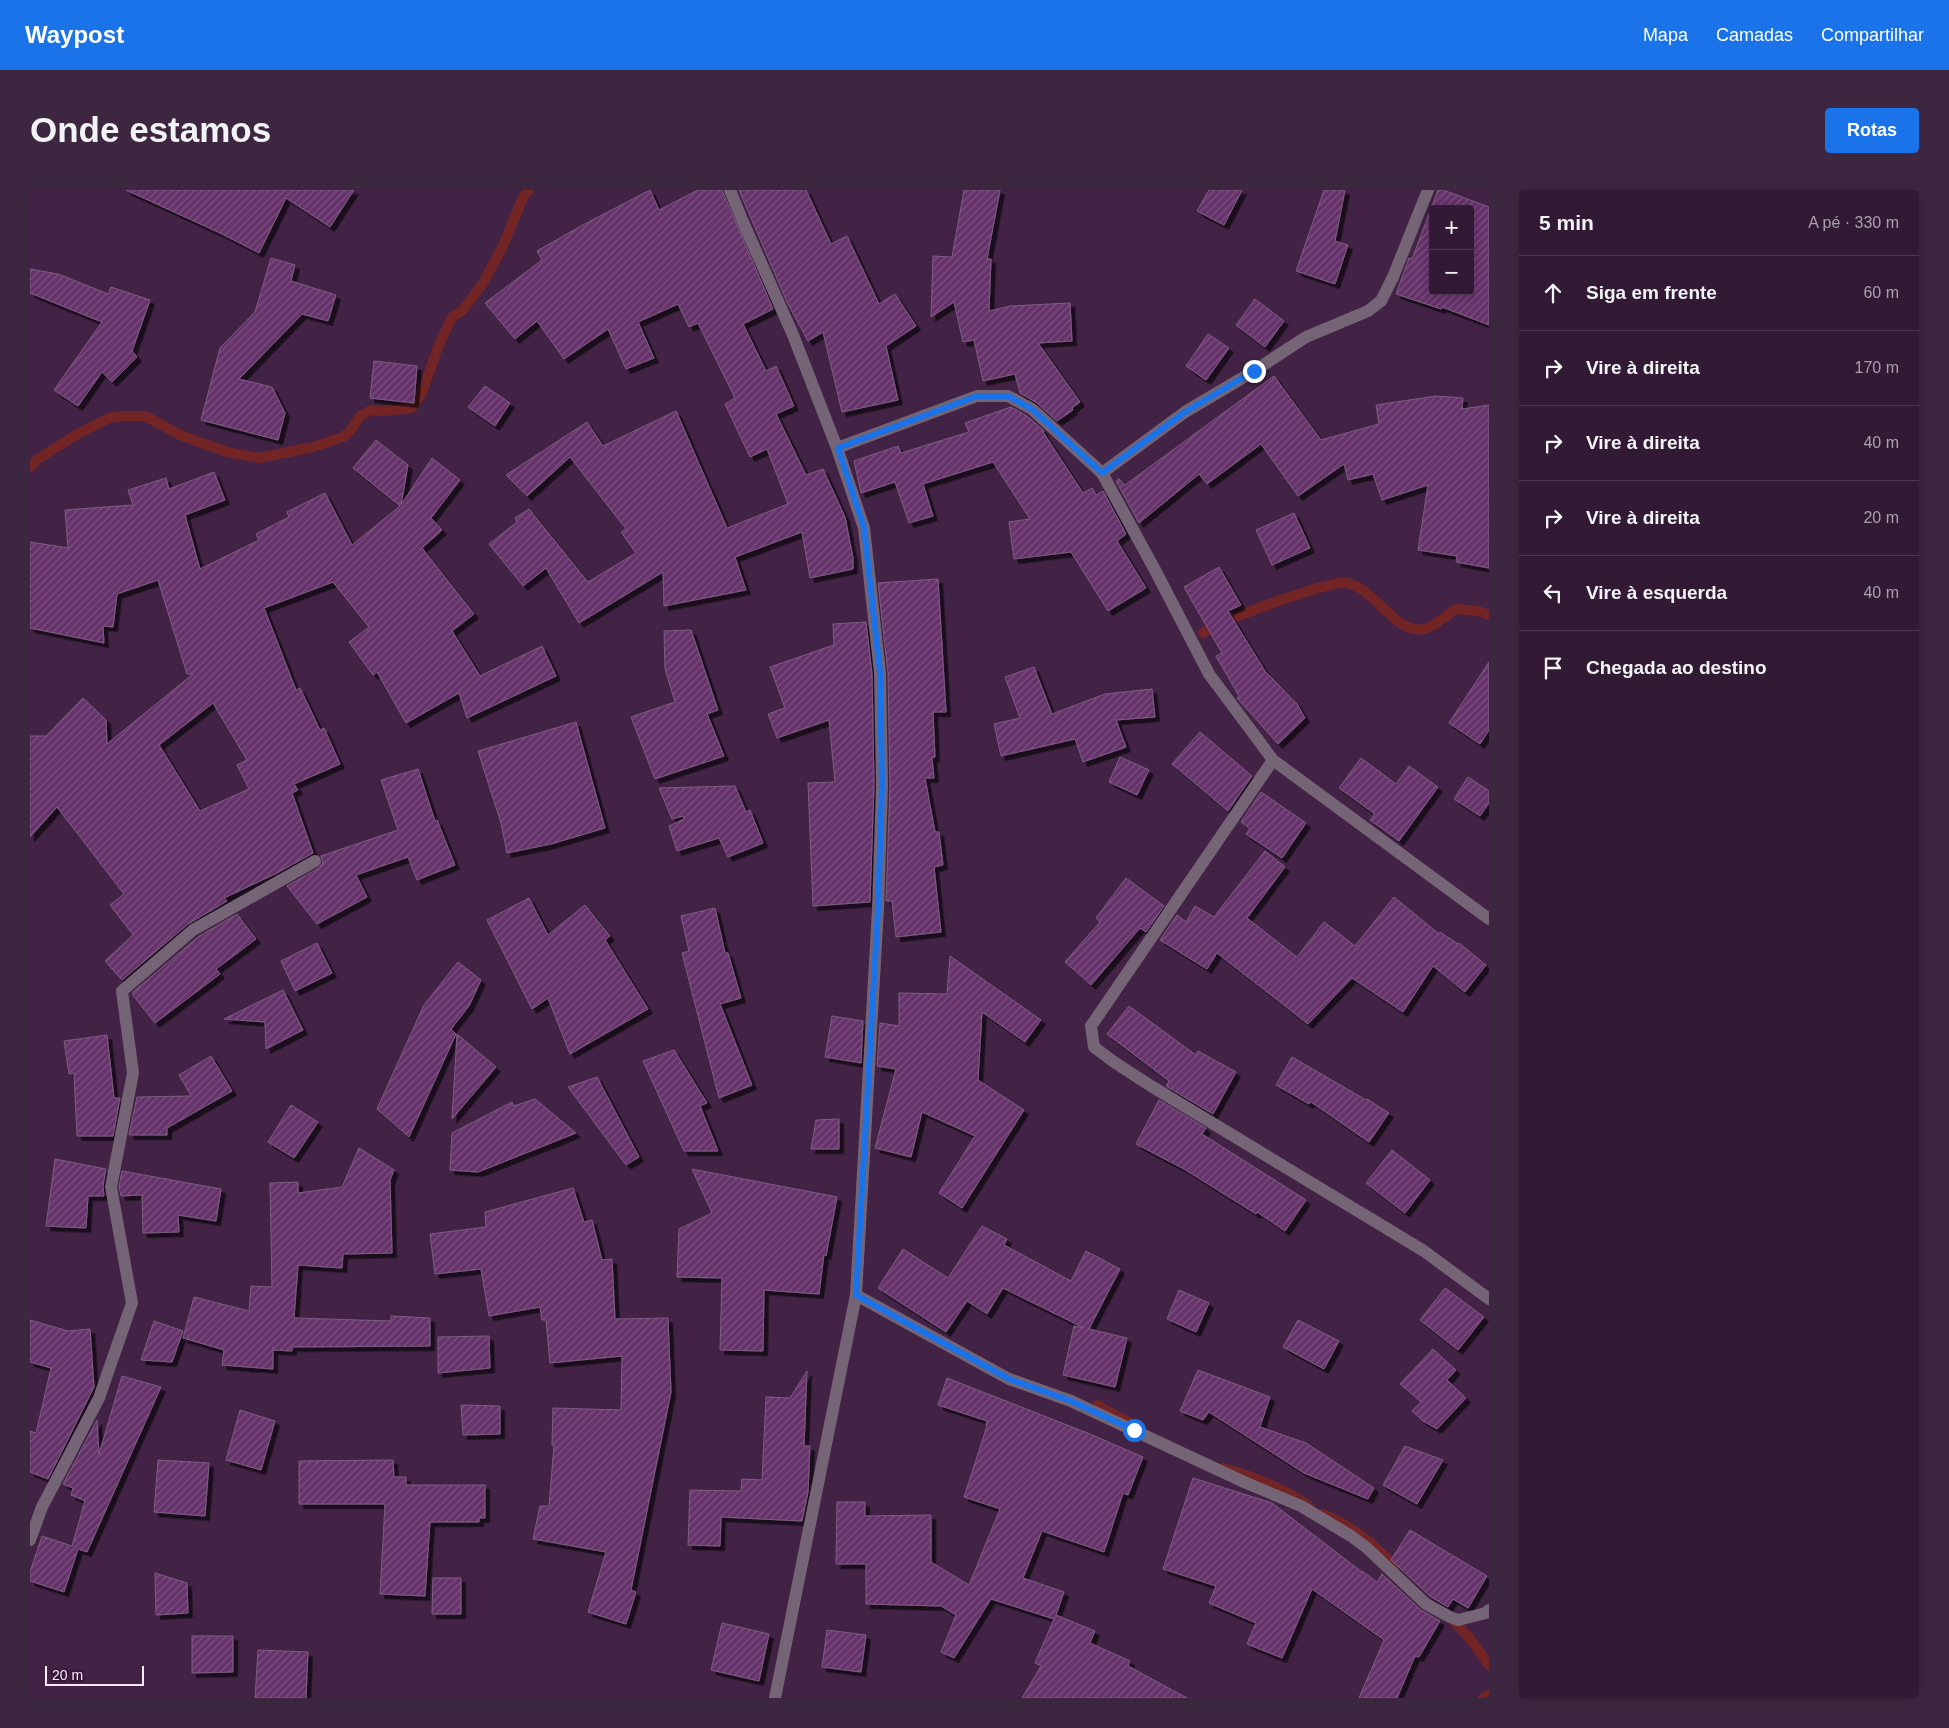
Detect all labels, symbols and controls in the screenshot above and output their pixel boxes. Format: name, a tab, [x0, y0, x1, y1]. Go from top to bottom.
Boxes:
text: Waypost	[25, 21, 124, 48]
text: Mapa	[1643, 25, 1688, 45]
text: Camadas	[1716, 25, 1793, 45]
text: Compartilhar	[1821, 25, 1924, 45]
button: Rotas	[1825, 108, 1919, 153]
text: Onde estamos	[30, 110, 271, 149]
map controls	[1429, 205, 1474, 295]
button: +	[1429, 205, 1474, 250]
text: 5 min	[1539, 211, 1594, 234]
text: A pé · 330 m	[1808, 214, 1899, 231]
button: −	[1429, 250, 1474, 295]
icon: ahead	[1539, 279, 1567, 307]
text: Siga em frente	[1586, 282, 1717, 303]
text: 60 m	[1863, 284, 1899, 301]
icon: right	[1539, 354, 1567, 382]
text: Vire à direita	[1586, 357, 1700, 378]
text: 170 m	[1855, 359, 1899, 376]
route end	[1243, 360, 1266, 383]
icon: right	[1539, 429, 1567, 457]
text: Vire à direita	[1586, 432, 1700, 453]
text: 40 m	[1863, 434, 1899, 451]
icon: right	[1539, 504, 1567, 532]
text: Vire à direita	[1586, 507, 1700, 528]
text: 20 m	[1863, 509, 1899, 526]
icon: left	[1539, 579, 1567, 607]
text: Vire à esquerda	[1586, 582, 1727, 603]
text: 40 m	[1863, 584, 1899, 601]
icon: arrive	[1539, 654, 1567, 682]
text: Chegada ao destino	[1586, 657, 1767, 678]
route start	[1123, 1419, 1146, 1442]
scale bar	[45, 1663, 144, 1686]
text: 20 m	[52, 1667, 83, 1683]

